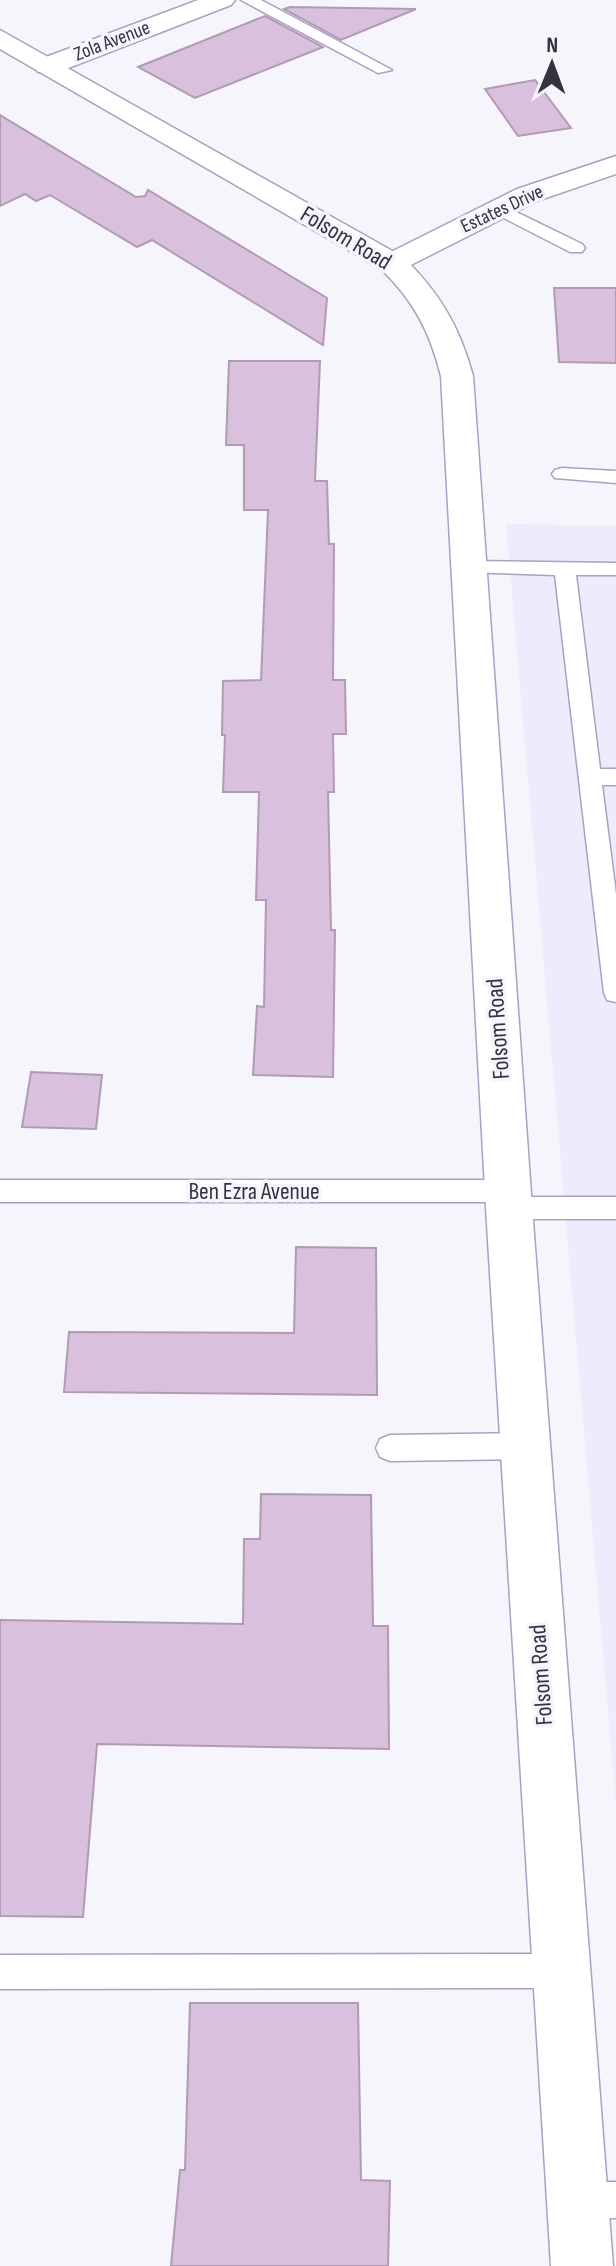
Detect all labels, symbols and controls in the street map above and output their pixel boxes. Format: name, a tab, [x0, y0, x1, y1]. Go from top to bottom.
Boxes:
street label: Zola Avenue	[71, 16, 153, 66]
north arrow	[512, 24, 592, 104]
text: N	[546, 32, 558, 59]
street label: Estates Drive	[457, 179, 547, 239]
street label: Folsom Road	[295, 200, 397, 276]
street label: Folsom Road	[480, 978, 516, 1080]
street label: Ben Ezra Avenue	[188, 1177, 320, 1206]
street label: Folsom Road	[523, 1624, 559, 1726]

